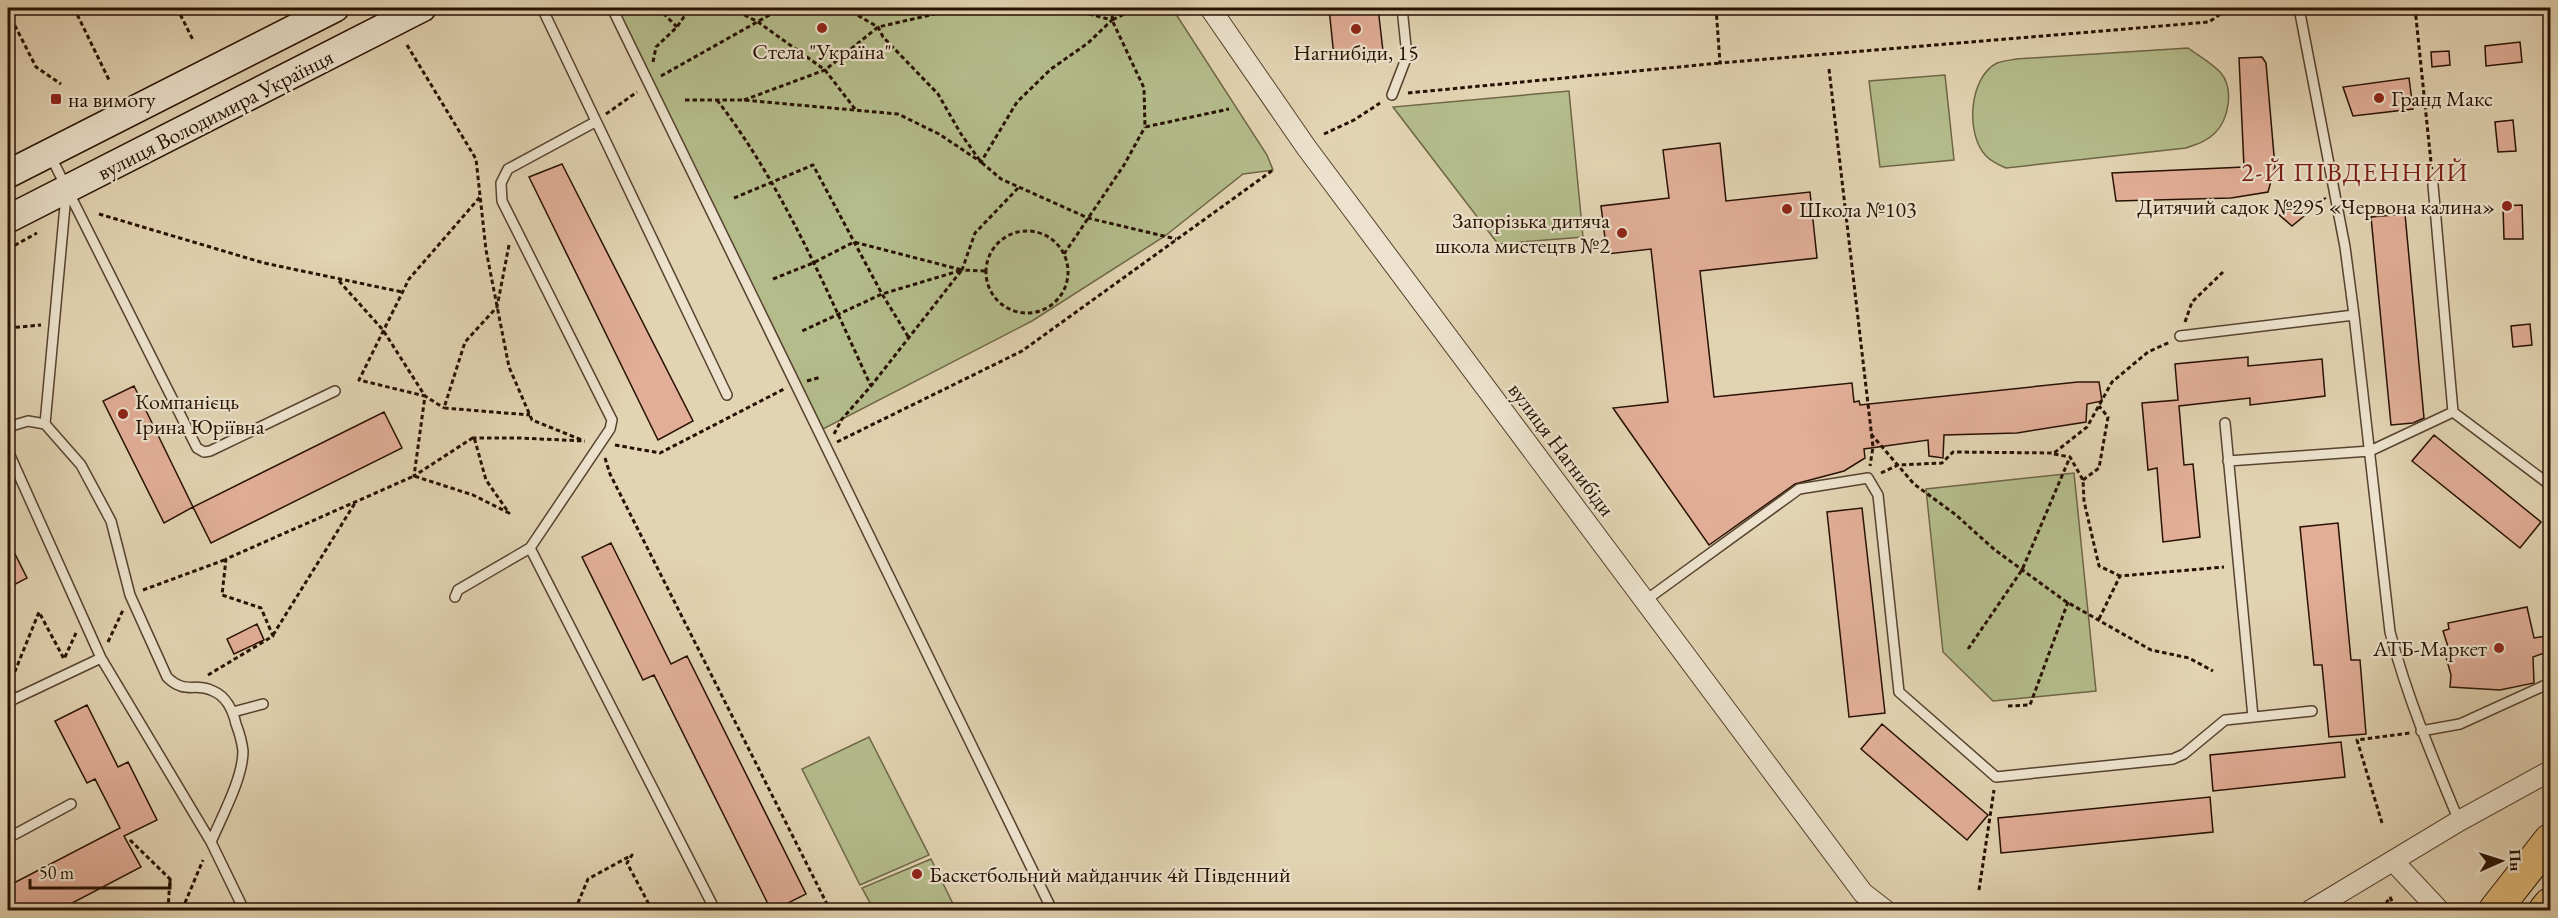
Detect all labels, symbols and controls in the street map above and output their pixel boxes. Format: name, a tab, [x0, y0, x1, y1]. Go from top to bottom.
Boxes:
marker: Стела "Україна"	[815, 21, 829, 35]
marker: Нагнибіди, 15	[1349, 22, 1363, 36]
place label: Стела "Україна"	[752, 37, 892, 66]
place label: Нагнибіди, 15	[1293, 38, 1419, 67]
street label: вулиця Володимира Українця	[92, 42, 338, 187]
place label: Гранд Макс	[2391, 84, 2493, 113]
place label: на вимогу	[68, 85, 156, 114]
marker: Гранд Макс	[2372, 91, 2386, 105]
marker: на вимогу	[49, 92, 63, 106]
district label: 2-Й ПІВДЕННИЙ	[2241, 155, 2469, 189]
place label: Дитячий садок №295 «Червона калина»	[2137, 192, 2495, 221]
place label: Школа №103	[1799, 195, 1917, 224]
marker: Дитячий садок №295 «Червона калина»	[2500, 199, 2514, 213]
marker: Школа №103	[1780, 202, 1794, 216]
place label: Запорізька дитяча школа мистецтв №2	[1435, 206, 1610, 260]
marker: Запорізька дитяча школа мистецтв №2	[1615, 226, 1629, 240]
street label: вулиця Нагнибіди	[1502, 376, 1622, 523]
place label: Компанієць Ірина Юріївна	[135, 387, 265, 441]
marker: Компанієць Ірина Юріївна	[116, 407, 130, 421]
place label: АТБ-Маркет	[2372, 634, 2487, 663]
marker: АТБ-Маркет	[2492, 641, 2506, 655]
north arrow	[2471, 831, 2531, 891]
text: Пн	[2504, 849, 2527, 872]
scale bar	[30, 852, 170, 890]
place label: Баскетбольний майданчик 4й Південний	[929, 860, 1291, 889]
text: 50 m	[39, 861, 74, 884]
marker: Баскетбольний майданчик 4й Південний	[910, 867, 924, 881]

